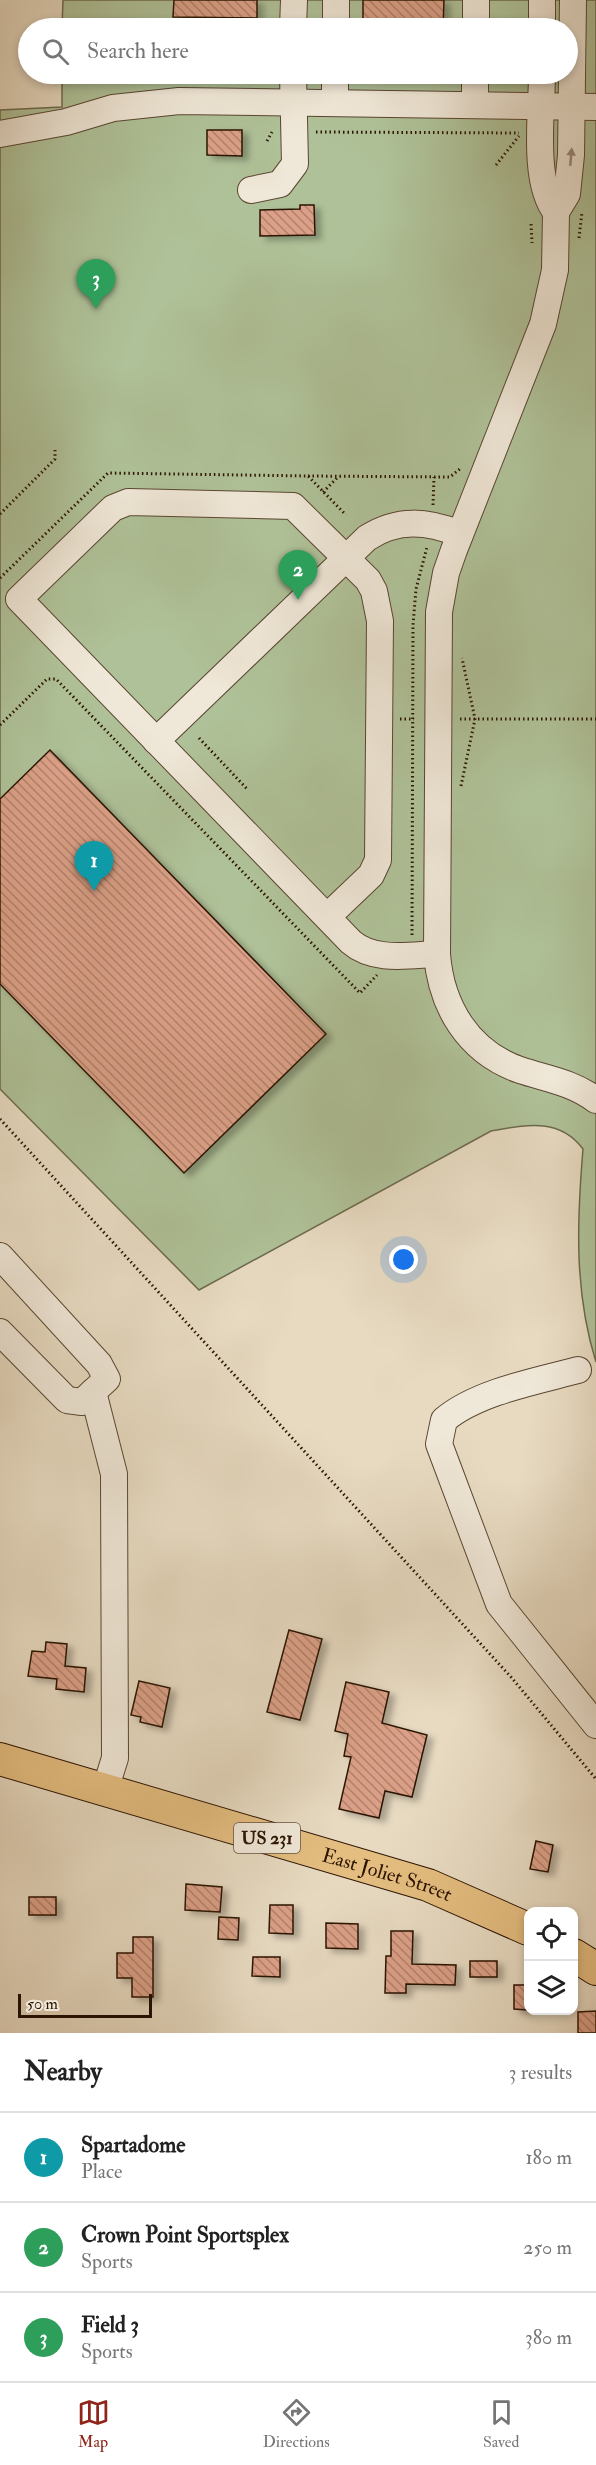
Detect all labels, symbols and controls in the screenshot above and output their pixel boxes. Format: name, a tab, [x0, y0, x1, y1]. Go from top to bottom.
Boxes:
search box	[18, 18, 578, 84]
icon: search	[39, 35, 72, 68]
text: Search here	[87, 37, 189, 65]
one-way arrow	[566, 147, 576, 166]
pin: 3	[76, 260, 116, 309]
pin: 2	[278, 550, 318, 600]
pin: 1	[74, 842, 113, 891]
your location	[389, 1245, 418, 1274]
road number: US 231	[234, 1823, 300, 1853]
street label: East Joliet Street	[319, 1843, 457, 1907]
map controls	[524, 1907, 578, 2015]
button: locate	[524, 1907, 578, 1961]
button: layers	[524, 1961, 578, 2015]
scale bar	[18, 1991, 152, 2018]
text: 50 m	[27, 1994, 58, 2014]
text: Nearby	[24, 2056, 102, 2088]
text: 3 results	[509, 2060, 572, 2085]
text: Spartadome	[81, 2131, 185, 2159]
text: 1	[40, 2145, 47, 2170]
text: 180 m	[525, 2145, 572, 2170]
text: Place	[81, 2159, 122, 2184]
text: Crown Point Sportsplex	[81, 2221, 289, 2249]
text: 2	[38, 2235, 49, 2260]
text: 250 m	[523, 2235, 572, 2260]
text: Sports	[81, 2249, 133, 2274]
text: Field 3	[81, 2311, 139, 2339]
text: 3	[40, 2325, 47, 2350]
text: 380 m	[525, 2325, 572, 2350]
text: Sports	[81, 2339, 133, 2364]
tab: Map	[77, 2396, 110, 2452]
tab: Directions	[263, 2396, 330, 2452]
tab: Saved	[483, 2396, 519, 2452]

